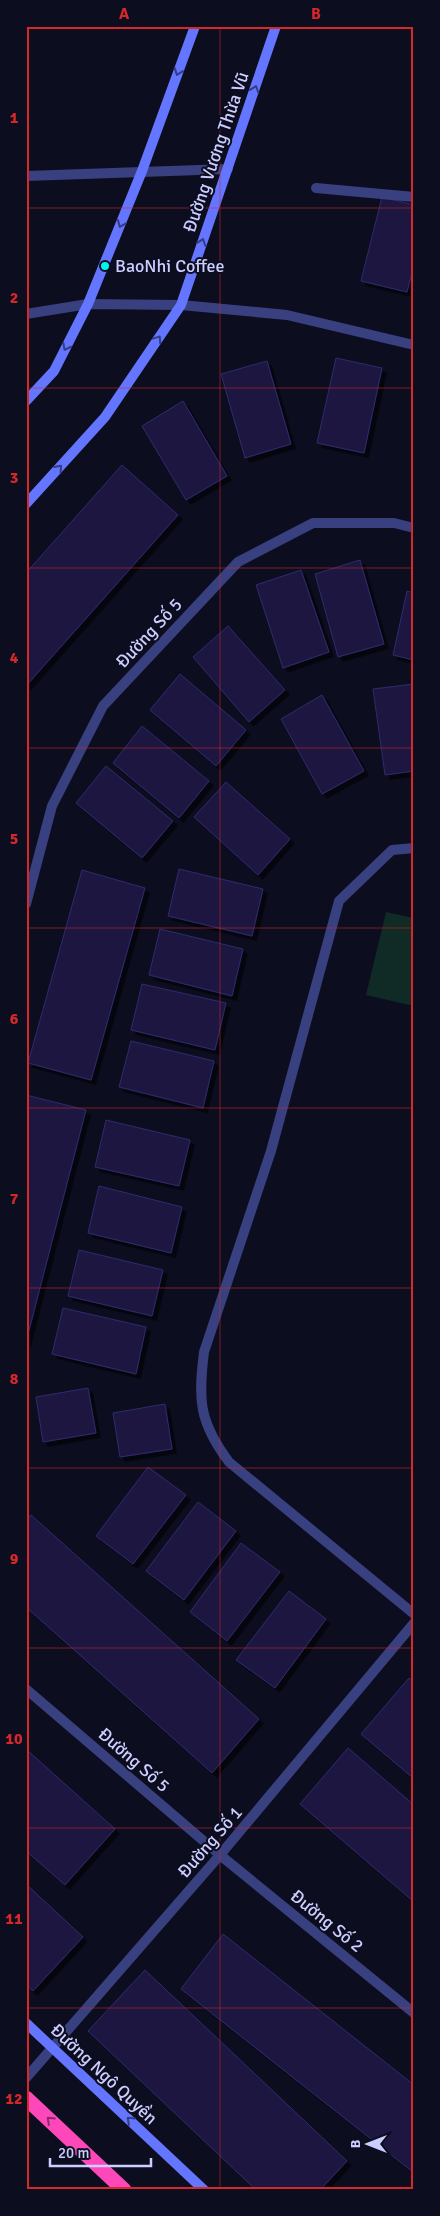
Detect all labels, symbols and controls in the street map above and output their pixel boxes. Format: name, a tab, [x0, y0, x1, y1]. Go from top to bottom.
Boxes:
text: A	[119, 4, 130, 24]
text: B	[311, 4, 321, 24]
one-way arrow	[174, 67, 184, 76]
street label: Đường Vương Thừa Vũ	[178, 69, 254, 235]
one-way arrow	[249, 85, 259, 93]
text: 1	[10, 108, 19, 128]
one-way arrow	[116, 219, 127, 228]
one-way arrow	[197, 239, 207, 247]
place label: BaoNhi Coffee	[115, 255, 225, 277]
marker: BaoNhi Coffee	[99, 260, 111, 272]
text: 2	[10, 288, 18, 308]
one-way arrow	[151, 336, 161, 345]
one-way arrow	[62, 342, 72, 351]
one-way arrow	[53, 465, 62, 474]
text: 3	[10, 468, 18, 488]
street label: Đường Số 5	[111, 593, 187, 673]
text: 4	[10, 648, 19, 668]
text: 5	[10, 829, 18, 849]
text: 6	[10, 1009, 19, 1029]
text: 7	[10, 1189, 19, 1209]
text: 8	[10, 1369, 19, 1389]
text: 9	[10, 1549, 19, 1569]
street label: Đường Số 5	[94, 1723, 174, 1797]
text: 10	[5, 1729, 23, 1749]
street label: Đường Số 1	[173, 1802, 247, 1882]
street label: Đường Số 2	[286, 1885, 368, 1957]
text: 11	[5, 1909, 23, 1929]
street label: Đường Ngô Quyền	[46, 2019, 162, 2129]
text: 12	[5, 2089, 23, 2109]
one-way arrow	[47, 2117, 56, 2126]
one-way arrow	[127, 2117, 136, 2126]
north arrow	[342, 2118, 392, 2168]
scale bar	[50, 2136, 151, 2168]
text: B	[347, 2139, 364, 2148]
text: 20 m	[58, 2144, 89, 2162]

